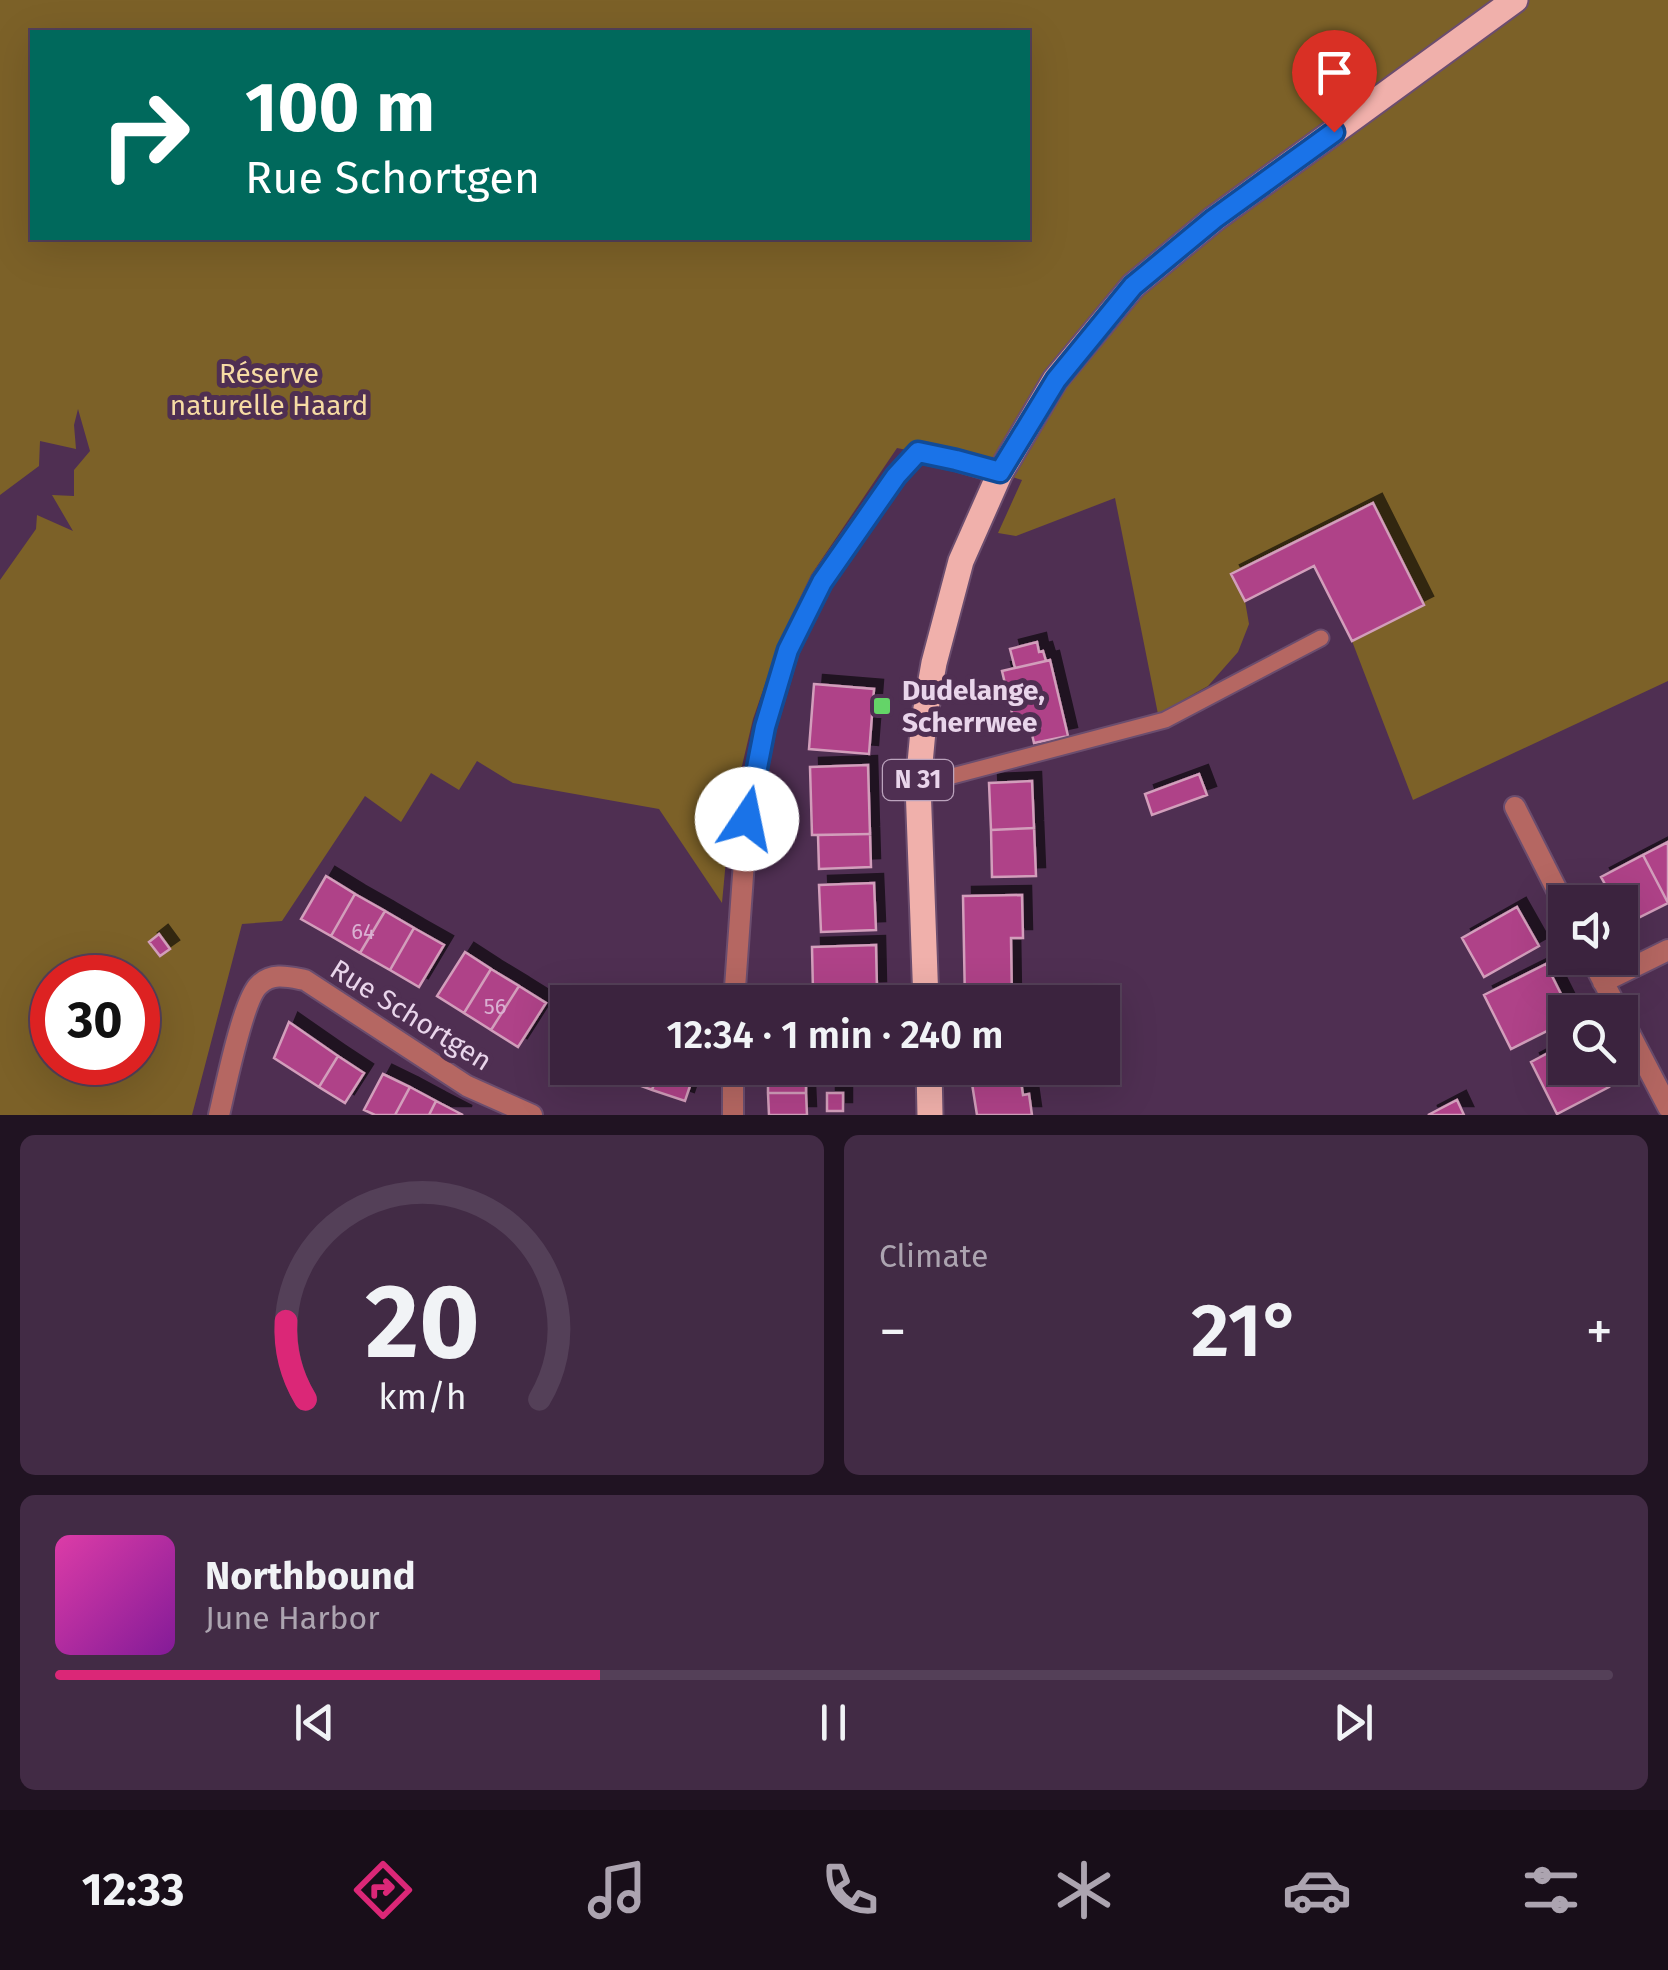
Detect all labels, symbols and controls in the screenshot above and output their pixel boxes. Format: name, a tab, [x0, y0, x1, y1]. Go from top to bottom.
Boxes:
pin	[1292, 30, 1377, 133]
icon: arrive	[1307, 45, 1362, 100]
text: 100 m	[245, 66, 435, 150]
icon: right	[80, 70, 210, 200]
text: Rue Schortgen	[245, 151, 540, 205]
park label: Réserve naturelle Haard	[170, 357, 368, 422]
place label: Dudelange, Scherrwee	[902, 674, 1045, 739]
marker: Dudelange, Scherrwee	[871, 695, 893, 717]
road number: N 31	[883, 760, 953, 800]
position arrow	[695, 767, 799, 871]
map controls	[1548, 885, 1638, 1085]
button: sound	[1548, 885, 1638, 975]
house number: 64	[351, 918, 375, 945]
street label: Rue Schortgen	[324, 952, 498, 1078]
speed limit sign: 30	[30, 955, 160, 1085]
house number: 56	[484, 993, 506, 1020]
button: search	[1548, 995, 1638, 1085]
text: 12:34 · 1 min · 240 m	[667, 1012, 1004, 1058]
text: Climate	[879, 1237, 988, 1275]
text: 20	[365, 1260, 479, 1385]
text: 21°	[1191, 1286, 1301, 1376]
text: −	[879, 1299, 907, 1365]
text: +	[1586, 1299, 1613, 1365]
text: km/h	[378, 1376, 466, 1418]
text: Northbound	[205, 1553, 416, 1599]
text: June Harbor	[205, 1599, 380, 1637]
icon: previous	[287, 1695, 342, 1750]
icon: pause	[806, 1695, 861, 1750]
icon: next	[1326, 1695, 1381, 1750]
icon: directions	[348, 1855, 418, 1925]
icon: music	[582, 1855, 652, 1925]
icon: phone	[815, 1855, 885, 1925]
icon: climate	[1049, 1855, 1119, 1925]
icon: car	[1282, 1855, 1352, 1925]
icon: filters	[1516, 1855, 1586, 1925]
text: 12:33	[82, 1863, 184, 1917]

